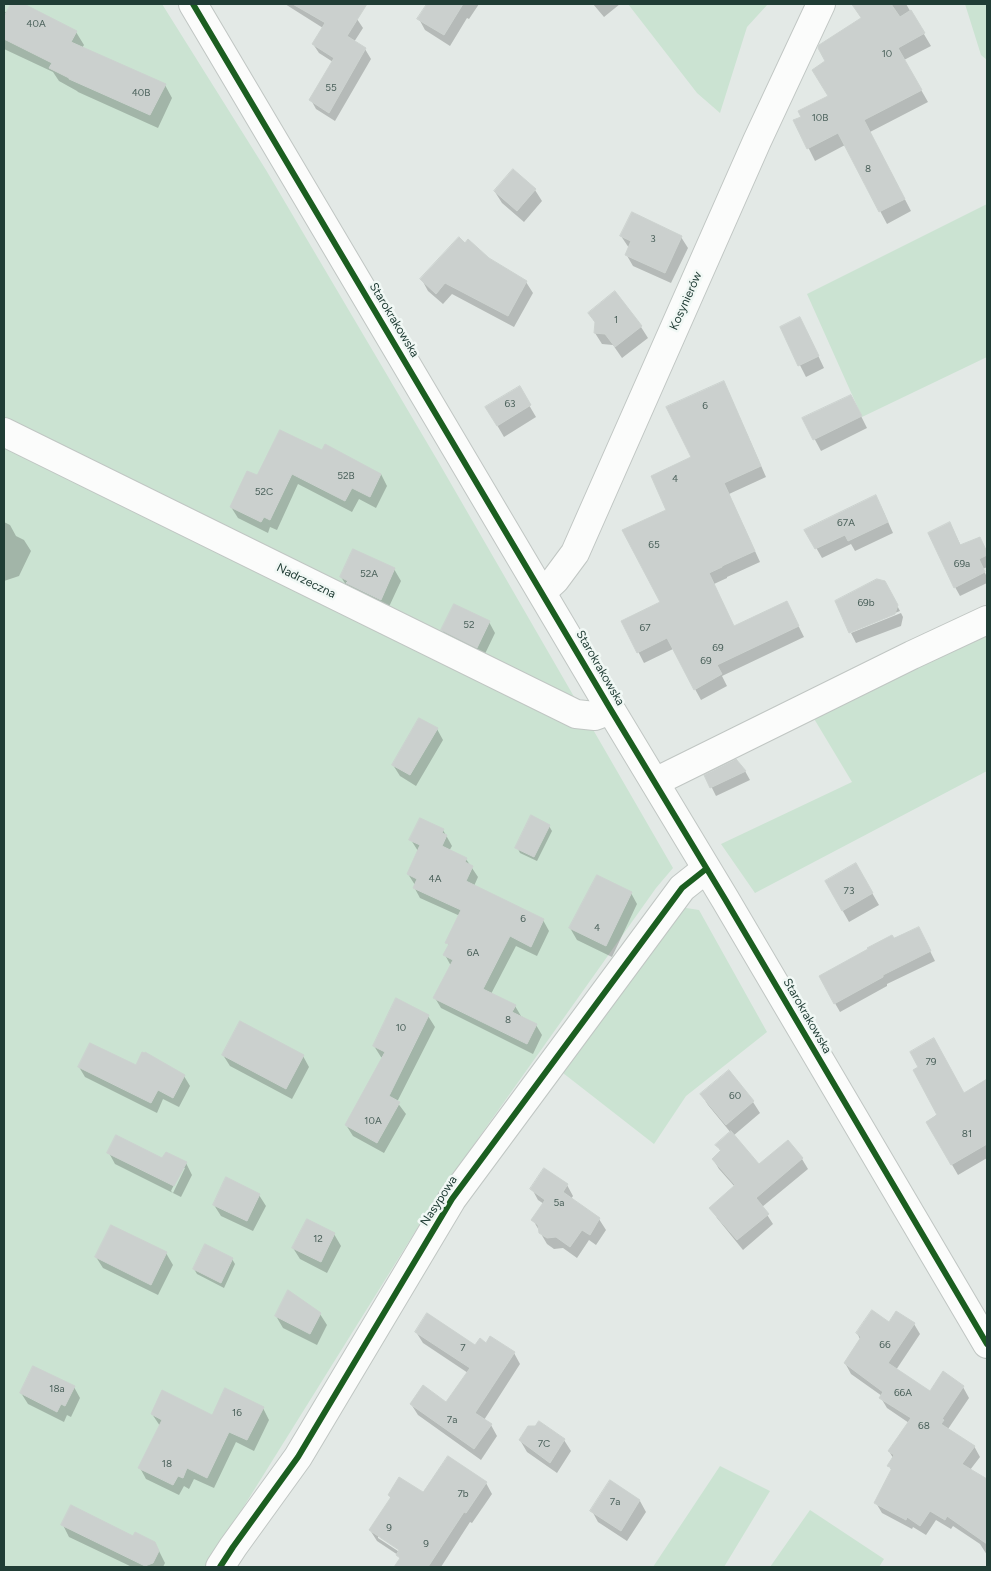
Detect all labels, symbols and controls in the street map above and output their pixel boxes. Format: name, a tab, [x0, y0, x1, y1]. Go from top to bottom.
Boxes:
house number: 40A	[26, 18, 46, 30]
house number: 10	[882, 48, 892, 60]
house number: 55	[325, 82, 337, 94]
house number: 40B	[132, 87, 150, 99]
house number: 10B	[812, 112, 828, 124]
house number: 8	[865, 163, 871, 175]
house number: 3	[650, 233, 656, 245]
street label: Kosynierów	[667, 270, 705, 332]
street label: Starokrakowska	[366, 280, 422, 360]
house number: 1	[614, 314, 618, 326]
house number: 63	[504, 398, 516, 410]
house number: 6	[702, 400, 708, 412]
house number: 52B	[337, 470, 355, 482]
house number: 4	[672, 473, 678, 485]
house number: 52C	[255, 486, 273, 498]
house number: 67A	[837, 517, 855, 529]
house number: 65	[648, 539, 660, 551]
house number: 69a	[954, 558, 970, 570]
street label: Nadrzeczna	[274, 560, 338, 602]
house number: 52A	[360, 568, 378, 580]
house number: 69b	[857, 597, 875, 609]
house number: 52	[463, 619, 475, 631]
house number: 67	[639, 622, 651, 634]
street label: Starokrakowska	[573, 628, 627, 708]
house number: 69	[712, 642, 724, 654]
house number: 69	[700, 655, 712, 667]
house number: 4A	[429, 873, 441, 885]
house number: 73	[844, 885, 854, 897]
house number: 6	[520, 913, 526, 925]
house number: 4	[594, 922, 600, 934]
house number: 6A	[467, 947, 479, 959]
street label: Starokrakowska	[780, 976, 834, 1056]
house number: 8	[505, 1014, 511, 1026]
house number: 10	[396, 1022, 406, 1034]
house number: 79	[925, 1056, 937, 1068]
house number: 60	[729, 1090, 741, 1102]
house number: 10A	[364, 1115, 382, 1127]
house number: 81	[962, 1128, 972, 1140]
street label: Nasypowa	[418, 1173, 460, 1229]
house number: 5a	[554, 1197, 564, 1209]
house number: 12	[313, 1233, 323, 1245]
house number: 66	[879, 1339, 891, 1351]
house number: 7	[460, 1342, 466, 1354]
house number: 18a	[49, 1383, 65, 1395]
house number: 66A	[894, 1387, 912, 1399]
house number: 16	[232, 1407, 242, 1419]
house number: 7a	[447, 1414, 457, 1426]
house number: 68	[918, 1420, 930, 1432]
house number: 7C	[538, 1438, 550, 1450]
house number: 18	[162, 1458, 172, 1470]
house number: 7b	[457, 1488, 469, 1500]
house number: 7a	[610, 1496, 620, 1508]
house number: 9	[386, 1522, 392, 1534]
house number: 9	[423, 1538, 429, 1550]

